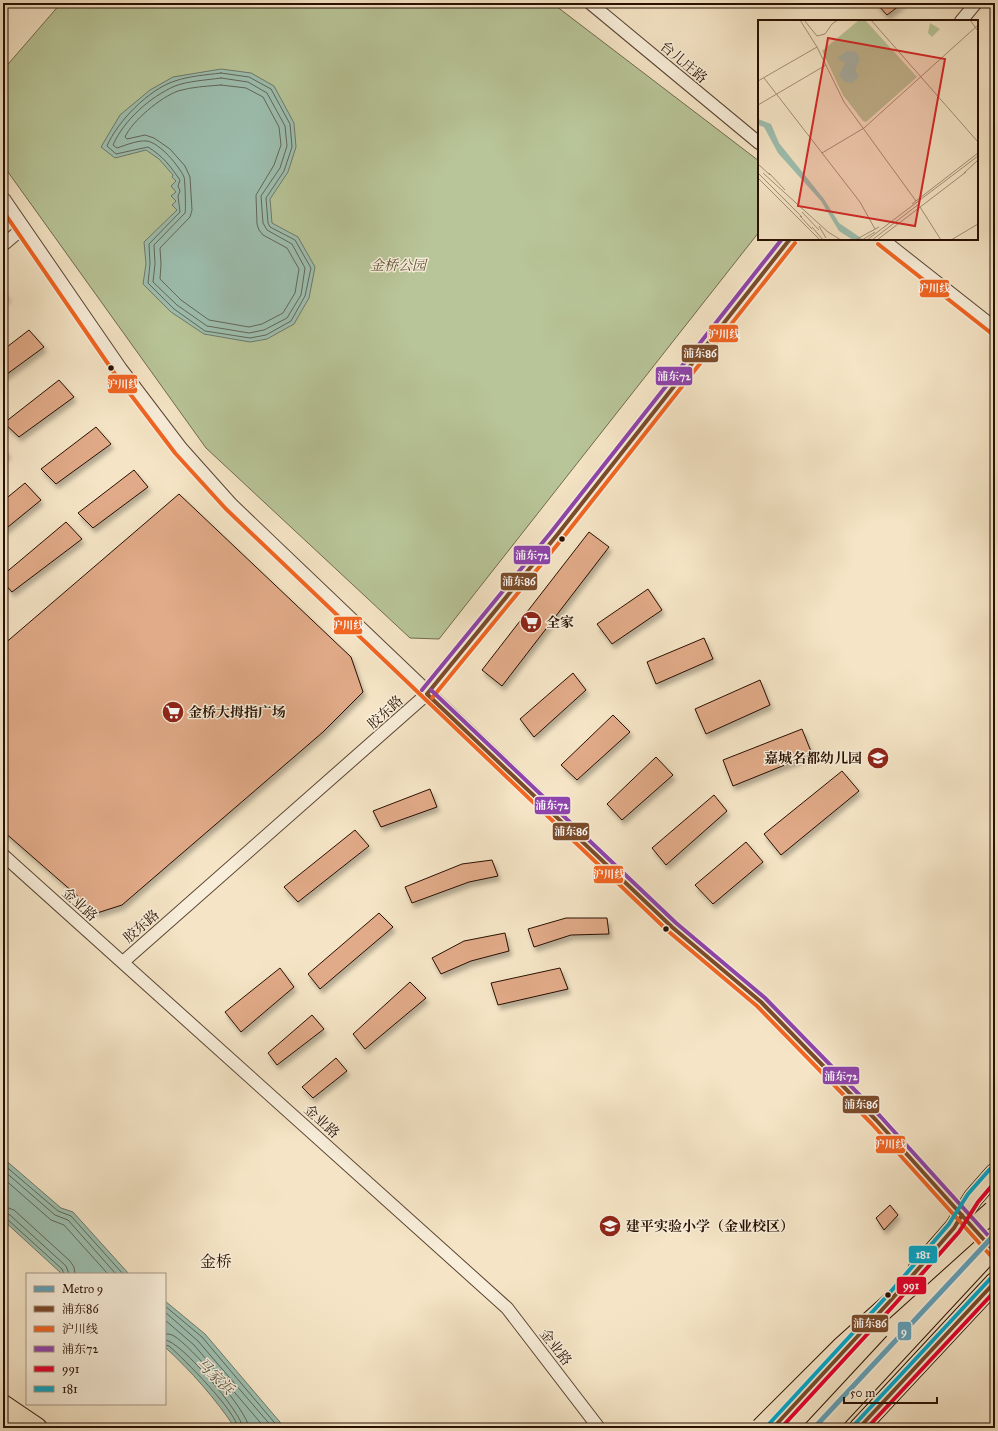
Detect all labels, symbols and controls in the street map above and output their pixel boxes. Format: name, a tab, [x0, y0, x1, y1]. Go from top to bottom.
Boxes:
inset map	[758, 20, 978, 240]
street label: 台儿庄路	[657, 38, 711, 87]
park label: 金桥公园	[370, 257, 428, 274]
line badge: 沪川线	[919, 279, 950, 298]
text: 沪川线	[918, 282, 951, 295]
line badge: 沪川线	[708, 324, 739, 343]
text: 沪川线	[708, 328, 741, 341]
line badge: 浦东86	[681, 344, 719, 363]
text: 浦东86	[683, 347, 718, 360]
unlabelled marker	[106, 363, 116, 373]
line badge: 浦东72	[655, 366, 693, 386]
text: 浦东72	[657, 370, 691, 383]
line badge: 沪川线	[107, 374, 138, 394]
text: 沪川线	[107, 378, 140, 391]
unlabelled marker	[557, 534, 567, 544]
line badge: 浦东72	[513, 545, 551, 565]
text: 浦东72	[515, 549, 549, 562]
line badge: 浦东86	[500, 572, 538, 591]
text: 浦东86	[502, 575, 537, 588]
supermarket icon: 全家	[518, 609, 544, 635]
place label: 全家	[546, 614, 574, 631]
line badge: 沪川线	[333, 616, 363, 635]
text: 沪川线	[332, 619, 365, 632]
street label: 胶东路	[364, 692, 407, 733]
supermarket icon: 金桥大拇指广场	[160, 699, 186, 725]
place label: 金桥大拇指广场	[188, 704, 286, 721]
school or university icon: 嘉城名都幼儿园	[865, 745, 891, 771]
place label: 嘉城名都幼儿园	[764, 750, 862, 767]
line badge: 浦东72	[534, 796, 571, 815]
text: 浦东72	[535, 799, 569, 812]
line badge: 浦东86	[552, 822, 590, 841]
text: 浦东86	[554, 825, 589, 838]
line badge: 沪川线	[593, 865, 624, 884]
text: 沪川线	[593, 868, 626, 881]
street label: 金业路	[58, 884, 101, 925]
street label: 胶东路	[120, 906, 163, 947]
unlabelled marker	[661, 924, 671, 934]
line badge: 浦东72	[822, 1066, 860, 1085]
text: 浦东72	[824, 1070, 858, 1083]
line badge: 浦东86	[842, 1095, 880, 1114]
text: 浦东86	[844, 1098, 879, 1111]
street label: 金业路	[300, 1101, 343, 1142]
line badge: 沪川线	[875, 1135, 906, 1154]
text: 沪川线	[874, 1138, 907, 1151]
school or university icon: 建平实验小学（金业校区）	[597, 1213, 623, 1239]
place label: 建平实验小学（金业校区）	[626, 1218, 794, 1235]
line badge: 181	[908, 1245, 938, 1264]
text: 181	[916, 1248, 931, 1261]
district label: 金桥	[200, 1252, 232, 1271]
legend	[26, 1273, 166, 1405]
line badge: 991	[896, 1276, 927, 1295]
text: 991	[903, 1279, 920, 1293]
text: Metro 9	[62, 1282, 103, 1296]
unlabelled marker	[883, 1290, 893, 1300]
text: 浦东86	[62, 1302, 99, 1316]
line badge: 浦东86	[851, 1314, 889, 1333]
text: 浦东86	[853, 1317, 888, 1330]
line badge: 9	[897, 1321, 912, 1341]
text: 沪川线	[62, 1322, 98, 1336]
text: 9	[901, 1325, 907, 1339]
street label: 金业路	[536, 1326, 575, 1369]
text: 浦东72	[62, 1342, 98, 1356]
water label: 马家浜	[193, 1354, 238, 1399]
text: 991	[62, 1362, 80, 1376]
scale bar	[844, 1379, 937, 1405]
text: 181	[62, 1382, 78, 1396]
text: 50 m	[850, 1386, 875, 1400]

